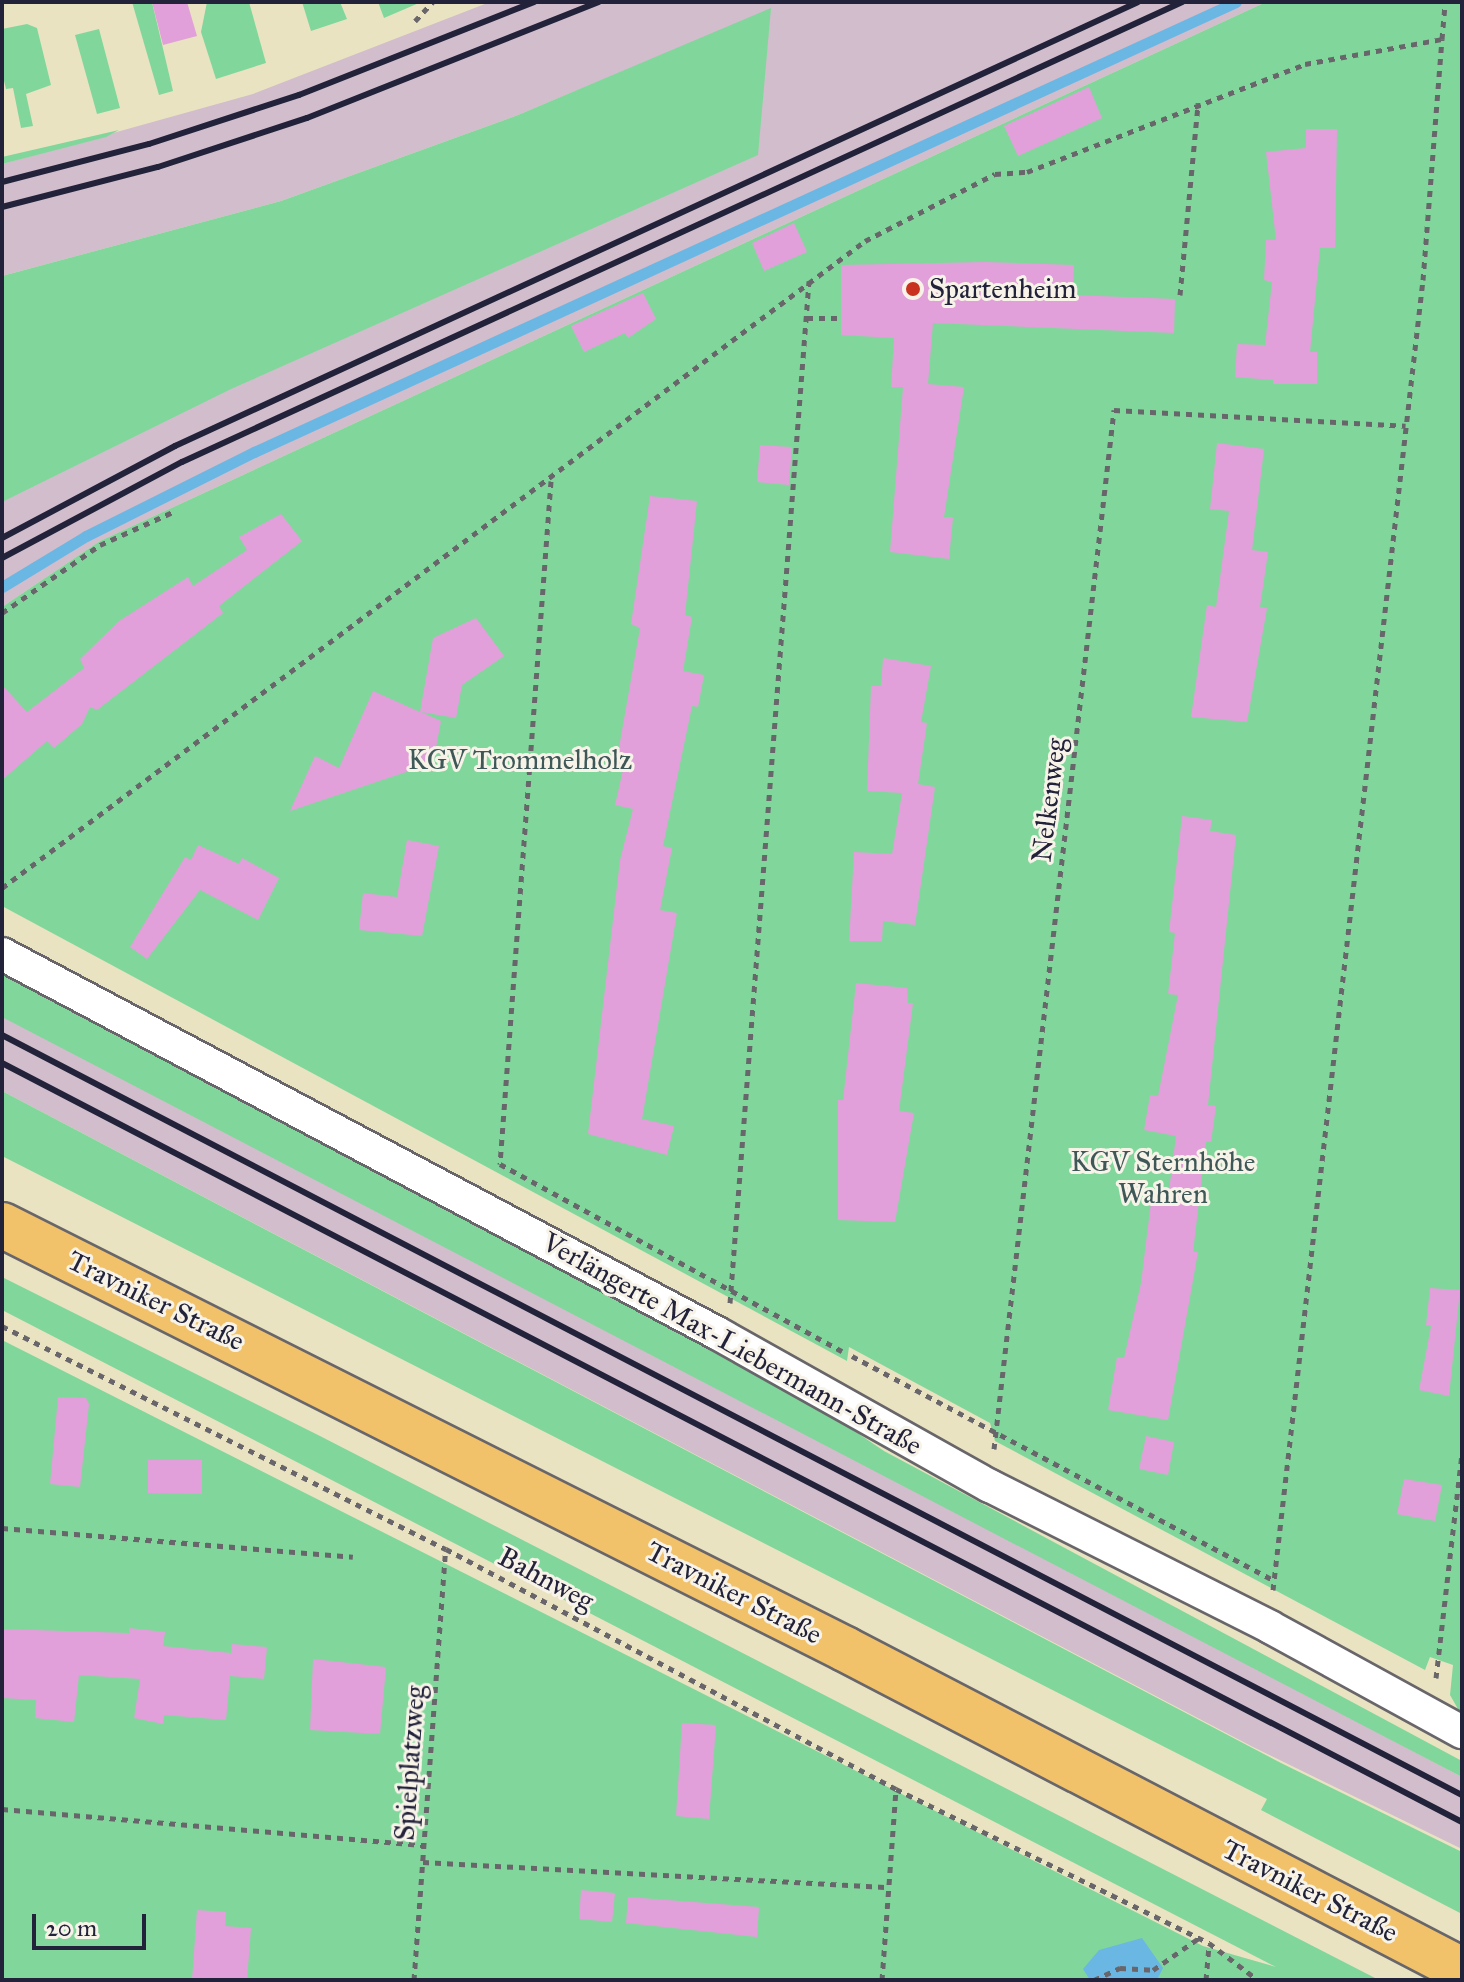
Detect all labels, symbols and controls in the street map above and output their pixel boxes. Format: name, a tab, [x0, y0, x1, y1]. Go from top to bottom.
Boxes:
place label: Spartenheim	[929, 272, 1077, 306]
marker: Spartenheim	[904, 280, 922, 298]
street label: Nelkenweg	[1025, 736, 1073, 864]
park label: KGV Trommelholz	[408, 743, 632, 777]
park label: KGV Sternhöhe Wahren	[1071, 1145, 1255, 1211]
street label: Verlängerte Max-Liebermann-Straße	[536, 1225, 928, 1463]
street label: Travniker Straße	[62, 1244, 250, 1358]
street label: Travniker Straße	[641, 1534, 827, 1652]
street label: Bahnweg	[492, 1540, 600, 1618]
street label: Spielplatzweg	[388, 1684, 432, 1842]
street label: Travniker Straße	[1217, 1832, 1403, 1950]
scale bar	[36, 1898, 150, 1948]
text: 20 m	[46, 1913, 97, 1943]

